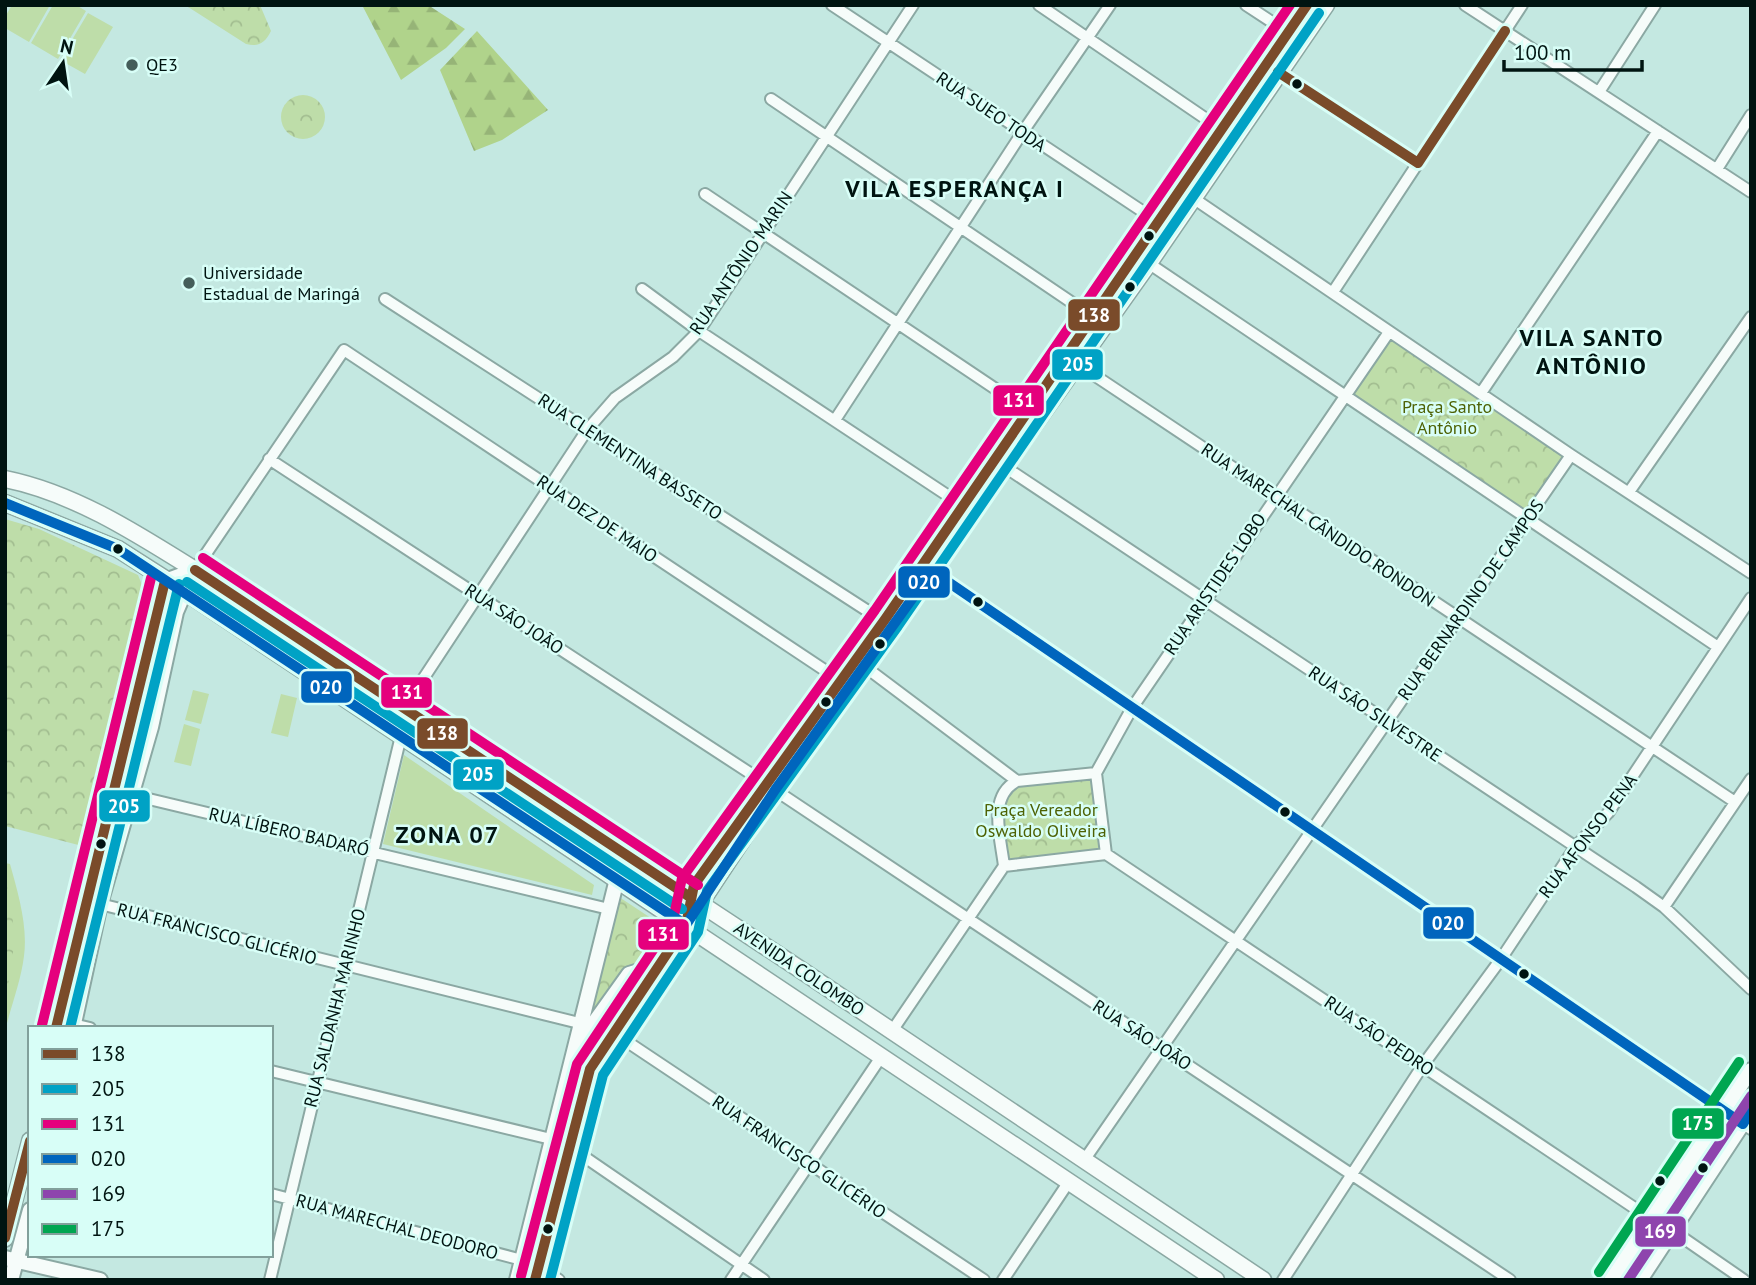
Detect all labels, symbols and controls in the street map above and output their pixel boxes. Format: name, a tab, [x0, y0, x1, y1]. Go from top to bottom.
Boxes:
north arrow	[28, 28, 98, 98]
scale bar	[1504, 28, 1642, 72]
text: N	[58, 33, 76, 60]
text: 100 m	[1514, 39, 1571, 66]
place label: QE3	[146, 53, 178, 76]
marker: QE3	[124, 57, 140, 73]
street label: RUA SUEO TODA	[932, 66, 1051, 157]
unlabelled marker	[1290, 77, 1304, 91]
district label: VILA ESPERANÇA I	[844, 173, 1065, 204]
street label: RUA ANTÔNIO MARIN	[684, 187, 797, 339]
unlabelled marker	[1142, 229, 1156, 243]
place label: Universidade Estadual de Maringá	[203, 261, 360, 305]
marker: Universidade Estadual de Maringá	[181, 275, 197, 291]
unlabelled marker	[1123, 280, 1137, 294]
line badge: 138	[1067, 298, 1121, 332]
text: 138	[1078, 303, 1110, 327]
district label: VILA SANTO ANTÔNIO	[1518, 322, 1665, 381]
line badge: 205	[1051, 348, 1104, 381]
text: 205	[1062, 352, 1094, 376]
line badge: 131	[992, 384, 1045, 417]
street label: RUA CLEMENTINA BASSETO	[534, 388, 727, 525]
text: 131	[1003, 388, 1035, 412]
park label: Praça Santo Antônio	[1402, 395, 1492, 439]
street label: RUA MARECHAL CÂNDIDO RONDON	[1197, 438, 1440, 612]
street label: RUA DEZ DE MAIO	[532, 470, 662, 568]
street label: RUA BERNARDINO DE CAMPOS	[1392, 495, 1549, 705]
street label: RUA ARISTIDES LOBO	[1158, 508, 1271, 659]
unlabelled marker	[111, 542, 125, 556]
line badge: 020	[897, 565, 951, 599]
text: 020	[908, 570, 940, 594]
street label: RUA SÃO JOÃO	[460, 578, 568, 659]
unlabelled marker	[971, 595, 985, 609]
unlabelled marker	[873, 637, 887, 651]
street label: RUA SÃO SILVESTRE	[1304, 660, 1446, 767]
line badge: 020	[300, 670, 353, 704]
text: 020	[310, 675, 342, 699]
line badge: 131	[380, 676, 433, 709]
text: 131	[391, 680, 423, 704]
unlabelled marker	[819, 695, 833, 709]
line badge: 138	[416, 717, 469, 750]
text: 138	[426, 721, 458, 745]
line badge: 205	[452, 758, 505, 791]
text: 205	[462, 762, 494, 786]
street label: RUA AFONSO PENA	[1533, 769, 1642, 902]
line badge: 205	[98, 789, 151, 823]
text: 205	[108, 794, 140, 818]
park label: Praça Vereador Oswaldo Oliveira	[975, 798, 1107, 842]
street label: RUA LÍBERO BADARÓ	[207, 802, 372, 861]
unlabelled marker	[1278, 805, 1292, 819]
district label: ZONA 07	[396, 819, 500, 850]
unlabelled marker	[94, 837, 108, 851]
street label: RUA FRANCISCO GLICÉRIO	[115, 898, 319, 969]
street label: RUA SALDANHA MARINHO	[299, 906, 370, 1110]
line badge: 020	[1422, 906, 1475, 940]
text: 020	[1432, 911, 1464, 935]
street label: AVENIDA COLOMBO	[730, 916, 869, 1021]
line badge: 131	[637, 918, 690, 951]
text: 131	[647, 922, 679, 946]
unlabelled marker	[1517, 967, 1531, 981]
street label: RUA SÃO PEDRO	[1320, 990, 1439, 1081]
street label: RUA SÃO JOÃO	[1088, 994, 1196, 1075]
legend	[28, 1026, 273, 1257]
text: 138	[91, 1040, 125, 1067]
text: 205	[91, 1075, 125, 1102]
street label: RUA FRANCISCO GLICÉRIO	[708, 1090, 891, 1223]
line badge: 175	[1671, 1107, 1725, 1140]
text: 131	[91, 1110, 125, 1137]
text: 175	[1682, 1111, 1714, 1135]
text: 020	[91, 1145, 125, 1172]
unlabelled marker	[1696, 1161, 1710, 1175]
unlabelled marker	[1653, 1174, 1667, 1188]
text: 169	[91, 1180, 125, 1207]
street label: RUA MARECHAL DEODORO	[293, 1188, 501, 1265]
text: 175	[91, 1215, 125, 1242]
line badge: 169	[1634, 1215, 1687, 1248]
text: 169	[1644, 1219, 1676, 1243]
unlabelled marker	[541, 1222, 555, 1236]

